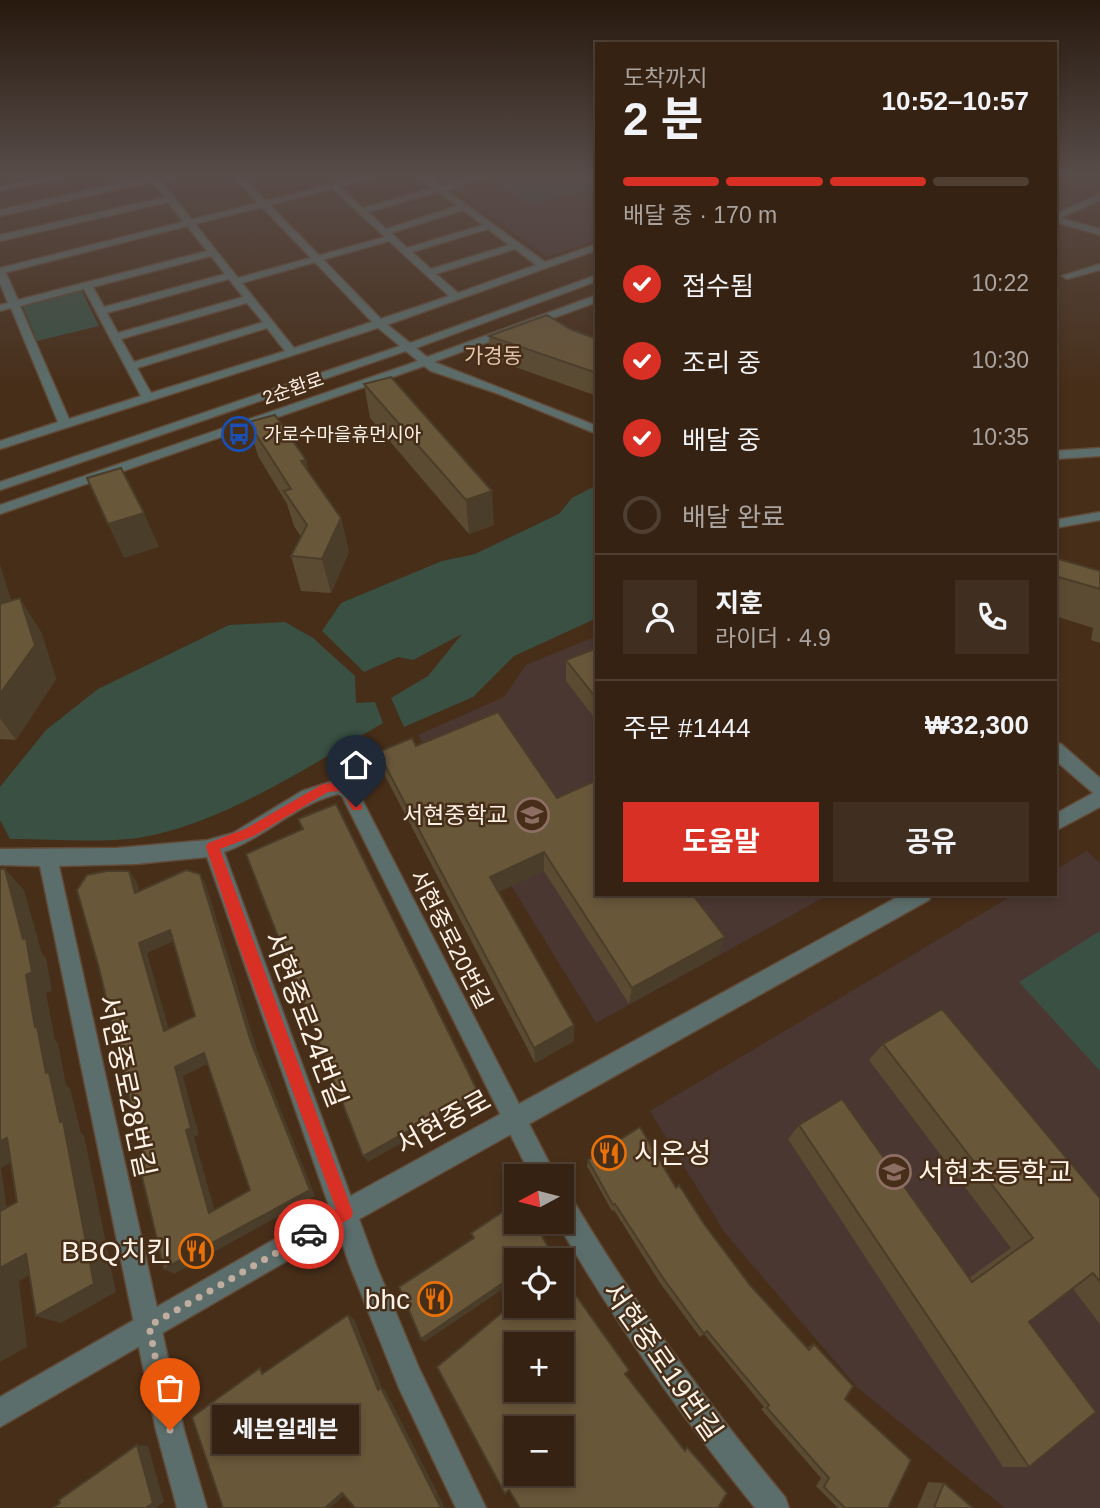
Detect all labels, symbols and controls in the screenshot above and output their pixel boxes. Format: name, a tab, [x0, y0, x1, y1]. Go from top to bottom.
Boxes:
text: 도착까지	[623, 65, 708, 91]
text: 10:52–10:57	[882, 86, 1029, 116]
text: 2 분	[623, 93, 704, 145]
text: 배달 중 · 170 m	[623, 202, 777, 228]
icon: check	[623, 265, 661, 303]
text: 10:22	[971, 270, 1029, 296]
text: 접수됨	[682, 271, 754, 301]
icon: check	[623, 342, 661, 380]
district label: 가경동	[464, 344, 522, 367]
text: 10:30	[971, 347, 1029, 373]
text: 조리 중	[682, 348, 761, 378]
street label: 2순환로	[260, 368, 326, 409]
bus stop icon: 가로수마을휴먼시아	[220, 415, 258, 453]
icon: check	[623, 419, 661, 457]
place label: 가로수마을휴먼시아	[264, 424, 421, 445]
text: 10:35	[971, 424, 1029, 450]
text: 배달 중	[682, 425, 761, 455]
text: 배달 완료	[682, 502, 785, 532]
button: person	[623, 580, 697, 654]
button: phone	[955, 580, 1029, 654]
text: 지훈	[715, 588, 763, 618]
text: 라이더 · 4.9	[715, 625, 831, 651]
text: ₩32,300	[925, 710, 1029, 740]
text: 주문 #1444	[623, 713, 750, 743]
pin	[326, 735, 386, 807]
icon: home	[337, 746, 375, 784]
school or university icon: 서현중학교	[513, 796, 551, 834]
place label: 서현중학교	[402, 802, 508, 828]
button: 도움말	[623, 802, 819, 882]
button: 공유	[833, 802, 1029, 882]
street label: 서현중로20번길	[405, 865, 497, 1013]
street label: 서현중로24번길	[258, 927, 353, 1111]
street label: 서현중로28번길	[92, 992, 161, 1180]
street label: 서현중로	[391, 1084, 496, 1161]
restaurant icon: 시온성	[590, 1134, 628, 1172]
place label: 시온성	[634, 1138, 711, 1169]
school or university icon: 서현초등학교	[875, 1153, 913, 1191]
place label: 서현초등학교	[918, 1157, 1073, 1188]
north arrow	[504, 1164, 574, 1234]
map controls	[504, 1164, 574, 1486]
courier	[274, 1199, 344, 1269]
icon: car	[290, 1215, 328, 1253]
restaurant icon: BBQ치킨	[177, 1232, 215, 1270]
place label: BBQ치킨	[61, 1236, 172, 1267]
button: locate	[504, 1248, 574, 1318]
street label: 서현중로19번길	[597, 1276, 729, 1446]
restaurant icon: bhc	[416, 1280, 454, 1318]
place label: bhc	[365, 1284, 410, 1315]
button: +	[504, 1332, 574, 1402]
pin	[140, 1358, 200, 1430]
icon: bag	[151, 1369, 189, 1407]
callout: 세븐일레븐	[212, 1406, 359, 1454]
text: 세븐일레븐	[233, 1416, 338, 1442]
button: −	[504, 1416, 574, 1486]

